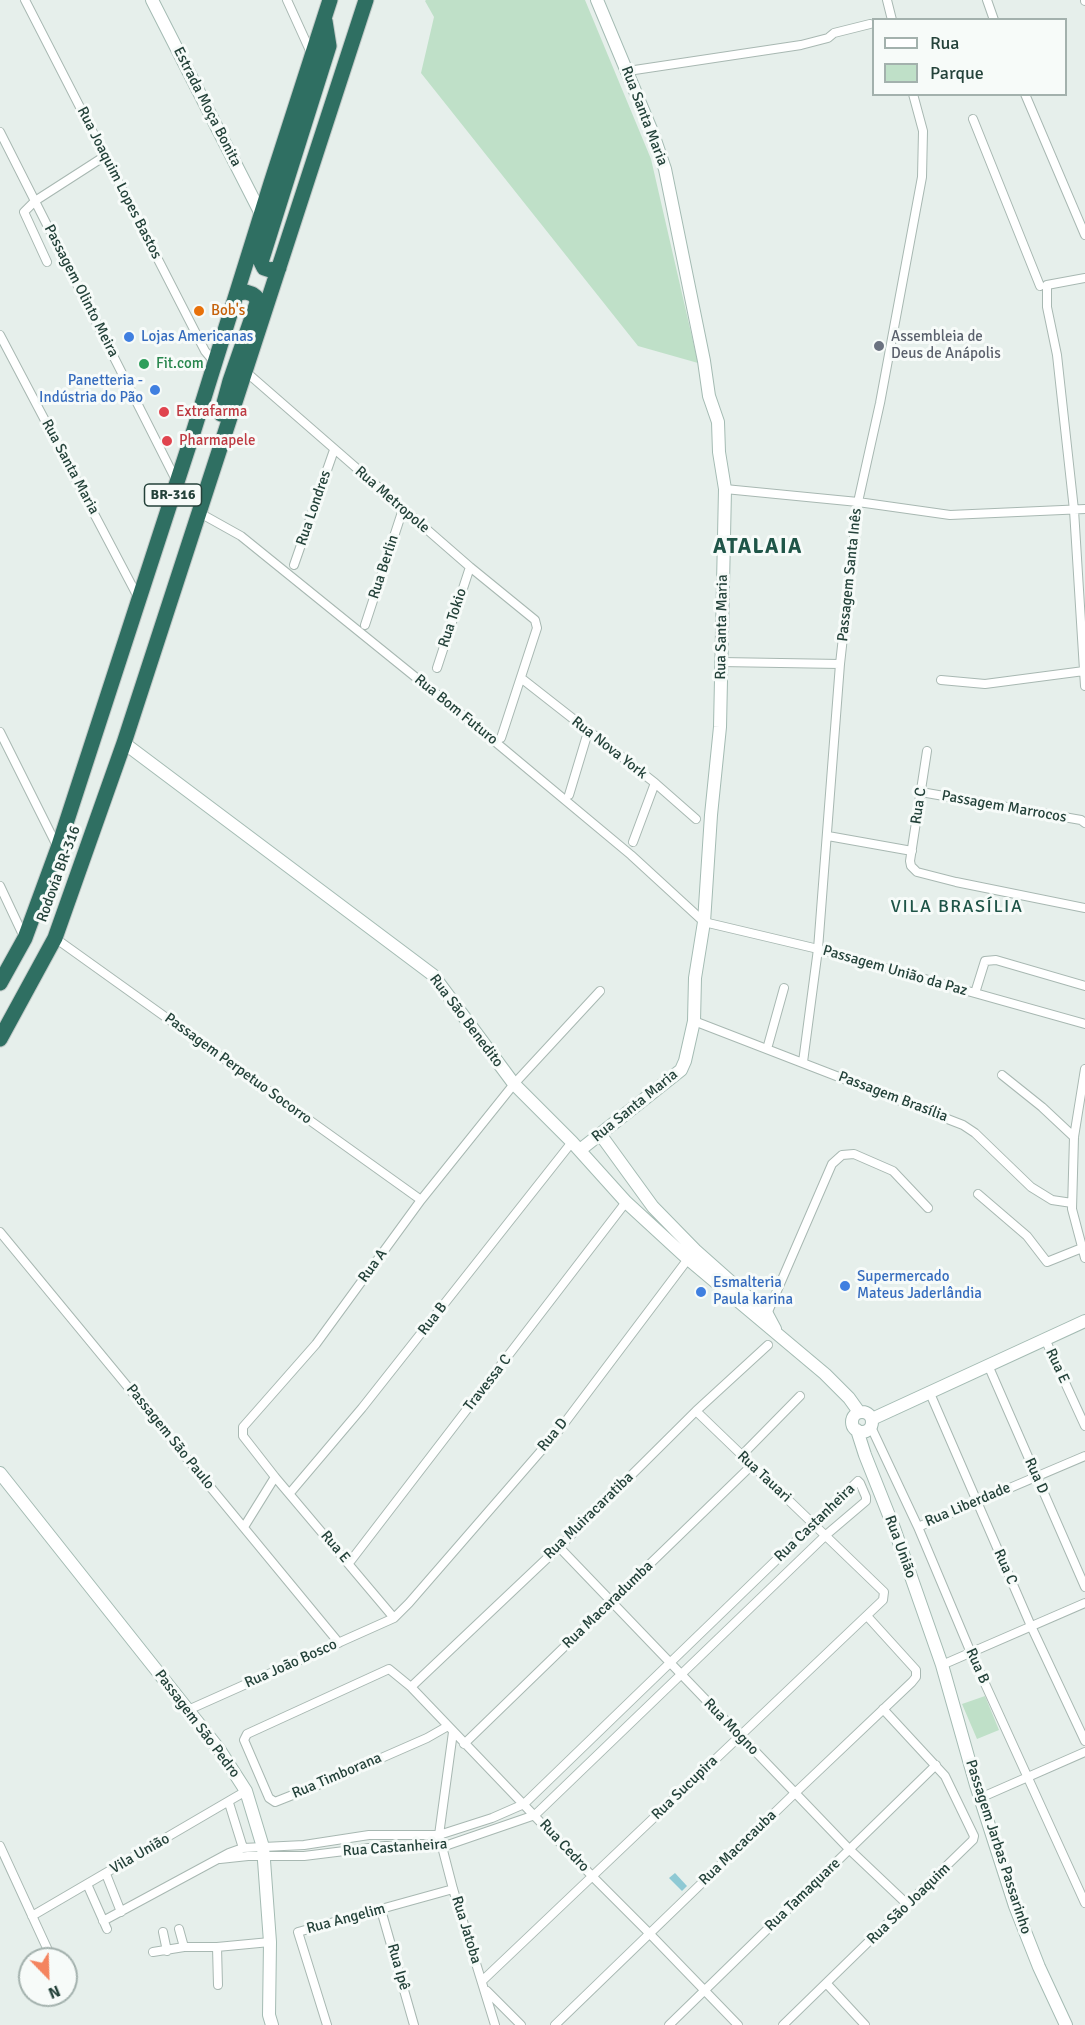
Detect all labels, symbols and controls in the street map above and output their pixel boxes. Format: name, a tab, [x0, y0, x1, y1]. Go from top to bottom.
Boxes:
legend	[872, 18, 1067, 96]
text: Rua	[930, 32, 959, 54]
street label: Estrada Moça Bonita	[169, 44, 245, 170]
text: Parque	[930, 62, 984, 84]
street label: Rua Santa Maria	[617, 64, 671, 168]
street label: Rua Joaquim Lopes Bastos	[73, 104, 165, 262]
street label: Passagem Olinto Meira	[40, 222, 122, 360]
place label: Bob's	[211, 302, 245, 320]
marker: Bob's	[192, 304, 206, 318]
place label: Lojas Americanas	[141, 328, 253, 346]
place label: Assembleia de Deus de Anápolis	[891, 328, 1001, 363]
marker: Lojas Americanas	[122, 330, 136, 344]
marker: Assembleia de Deus de Anápolis	[872, 339, 886, 353]
place label: Fit.com	[156, 355, 204, 373]
marker: Fit.com	[137, 357, 151, 371]
place label: Panetteria - Indústria do Pão	[39, 372, 143, 407]
marker: Panetteria - Indústria do Pão	[148, 383, 162, 397]
place label: Extrafarma	[176, 403, 247, 421]
marker: Extrafarma	[157, 405, 171, 419]
street label: Rua Santa Maria	[37, 416, 103, 518]
place label: Pharmapele	[179, 432, 256, 450]
marker: Pharmapele	[160, 434, 174, 448]
street label: Rua Metropole	[351, 463, 433, 537]
street label: Rua Londres	[293, 468, 335, 548]
road number: BR-316	[144, 484, 201, 506]
street label: Passagem Santa Inês	[834, 507, 866, 643]
street label: Rua Berlin	[365, 533, 403, 601]
district label: ATALAIA	[713, 534, 803, 560]
street label: Rua Santa Maria	[712, 574, 732, 680]
street label: Rua Tokio	[435, 586, 471, 650]
street label: Rua Bom Futuro	[411, 671, 501, 749]
street label: Rua Nova York	[568, 713, 650, 783]
street label: Rua C	[908, 787, 930, 825]
street label: Passagem Marrocos	[940, 787, 1068, 827]
street label: Rodovia BR-316	[33, 823, 85, 925]
district label: VILA BRASÍLIA	[891, 896, 1023, 918]
street label: Passagem União da Paz	[821, 942, 969, 1000]
street label: Rua São Benedito	[425, 971, 507, 1071]
street label: Passagem Perpetuo Socorro	[161, 1009, 315, 1129]
street label: Rua Santa Maria	[588, 1066, 682, 1146]
street label: Passagem Brasília	[836, 1068, 950, 1126]
street label: Rua A	[355, 1246, 391, 1286]
place label: Supermercado Mateus Jaderlândia	[857, 1268, 982, 1303]
place label: Esmalteria Paula karina	[713, 1274, 793, 1309]
marker: Supermercado Mateus Jaderlândia	[838, 1279, 852, 1293]
marker: Esmalteria Paula karina	[694, 1285, 708, 1299]
street label: Rua B	[415, 1299, 451, 1339]
street label: Rua E	[1041, 1346, 1073, 1386]
street label: Travessa C	[460, 1351, 516, 1415]
street label: Passagem São Paulo	[122, 1381, 218, 1493]
street label: Rua D	[534, 1415, 572, 1455]
street label: Rua Tauari	[733, 1447, 795, 1507]
street label: Rua D	[1020, 1455, 1052, 1497]
street label: Rua Muiracaratiba	[540, 1469, 638, 1563]
street label: Rua Liberdade	[923, 1479, 1013, 1531]
street label: Rua Castanheira	[771, 1480, 859, 1566]
street label: Rua União	[880, 1513, 920, 1581]
street label: Rua E	[316, 1527, 354, 1567]
street label: Rua C	[989, 1547, 1021, 1587]
street label: Rua Macaradumba	[559, 1557, 657, 1653]
street label: Rua João Bosco	[242, 1636, 340, 1692]
street label: Rua B	[961, 1645, 993, 1687]
street label: Passagem São Pedro	[150, 1666, 244, 1782]
street label: Rua Mogno	[700, 1695, 762, 1759]
street label: Rua Timborana	[289, 1749, 385, 1803]
street label: Rua Sucupira	[648, 1752, 722, 1824]
street label: Passagem Jarbas Passarinho	[961, 1757, 1035, 1937]
street label: Rua Macacauba	[696, 1807, 780, 1889]
street label: Rua Cedro	[535, 1816, 593, 1876]
street label: Vila União	[107, 1830, 173, 1878]
street label: Rua Castanheira	[342, 1835, 448, 1861]
street label: Rua Tamaquare	[762, 1855, 844, 1935]
street label: Rua São Joaquim	[864, 1860, 954, 1948]
street label: Rua Jatoba	[447, 1894, 485, 1966]
street label: Rua Angelim	[305, 1900, 387, 1938]
street label: Rua Ipê	[383, 1942, 413, 1992]
north arrow	[18, 1947, 78, 2007]
text: N	[45, 1980, 63, 2003]

